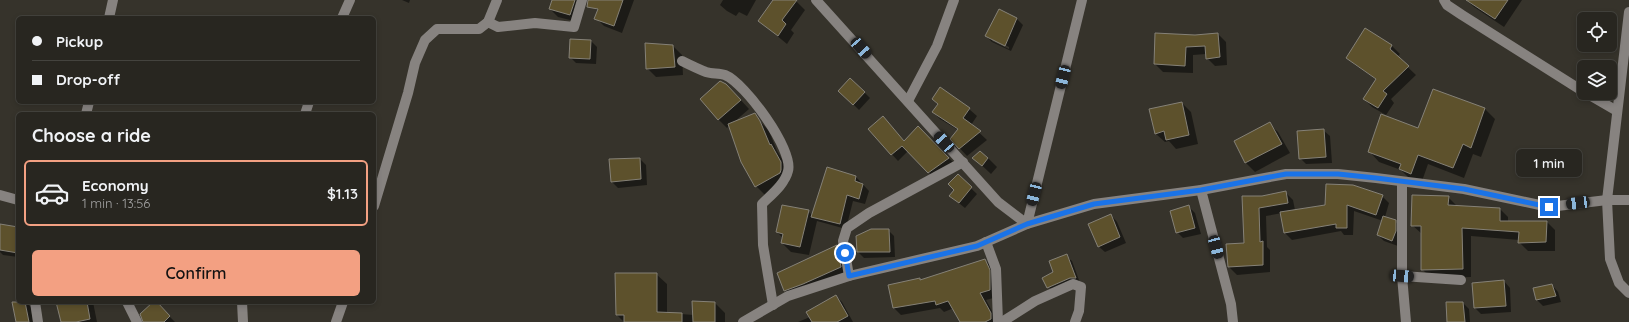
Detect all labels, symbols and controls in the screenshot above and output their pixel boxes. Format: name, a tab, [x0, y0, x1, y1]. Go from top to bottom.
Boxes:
map controls	[1577, 12, 1617, 100]
button: locate	[1577, 12, 1617, 52]
text: Pickup	[56, 32, 103, 51]
car	[849, 35, 873, 61]
button: layers	[1577, 60, 1617, 100]
car	[1054, 64, 1072, 90]
text: Drop-off	[56, 70, 120, 89]
text: Choose a ride	[32, 124, 151, 147]
car	[932, 129, 956, 155]
callout: 1 min	[1516, 149, 1582, 177]
text: 1 min	[1533, 155, 1565, 171]
icon: car	[34, 175, 70, 211]
text: Economy	[82, 176, 149, 195]
car	[1025, 181, 1043, 207]
text: $1.13	[327, 184, 358, 203]
text: 1 min · 13:56	[82, 195, 150, 211]
car	[1565, 196, 1591, 210]
route end	[1540, 198, 1558, 216]
car	[1207, 234, 1225, 260]
route start	[836, 244, 854, 262]
button: Confirm	[32, 250, 360, 296]
car	[1390, 269, 1414, 283]

